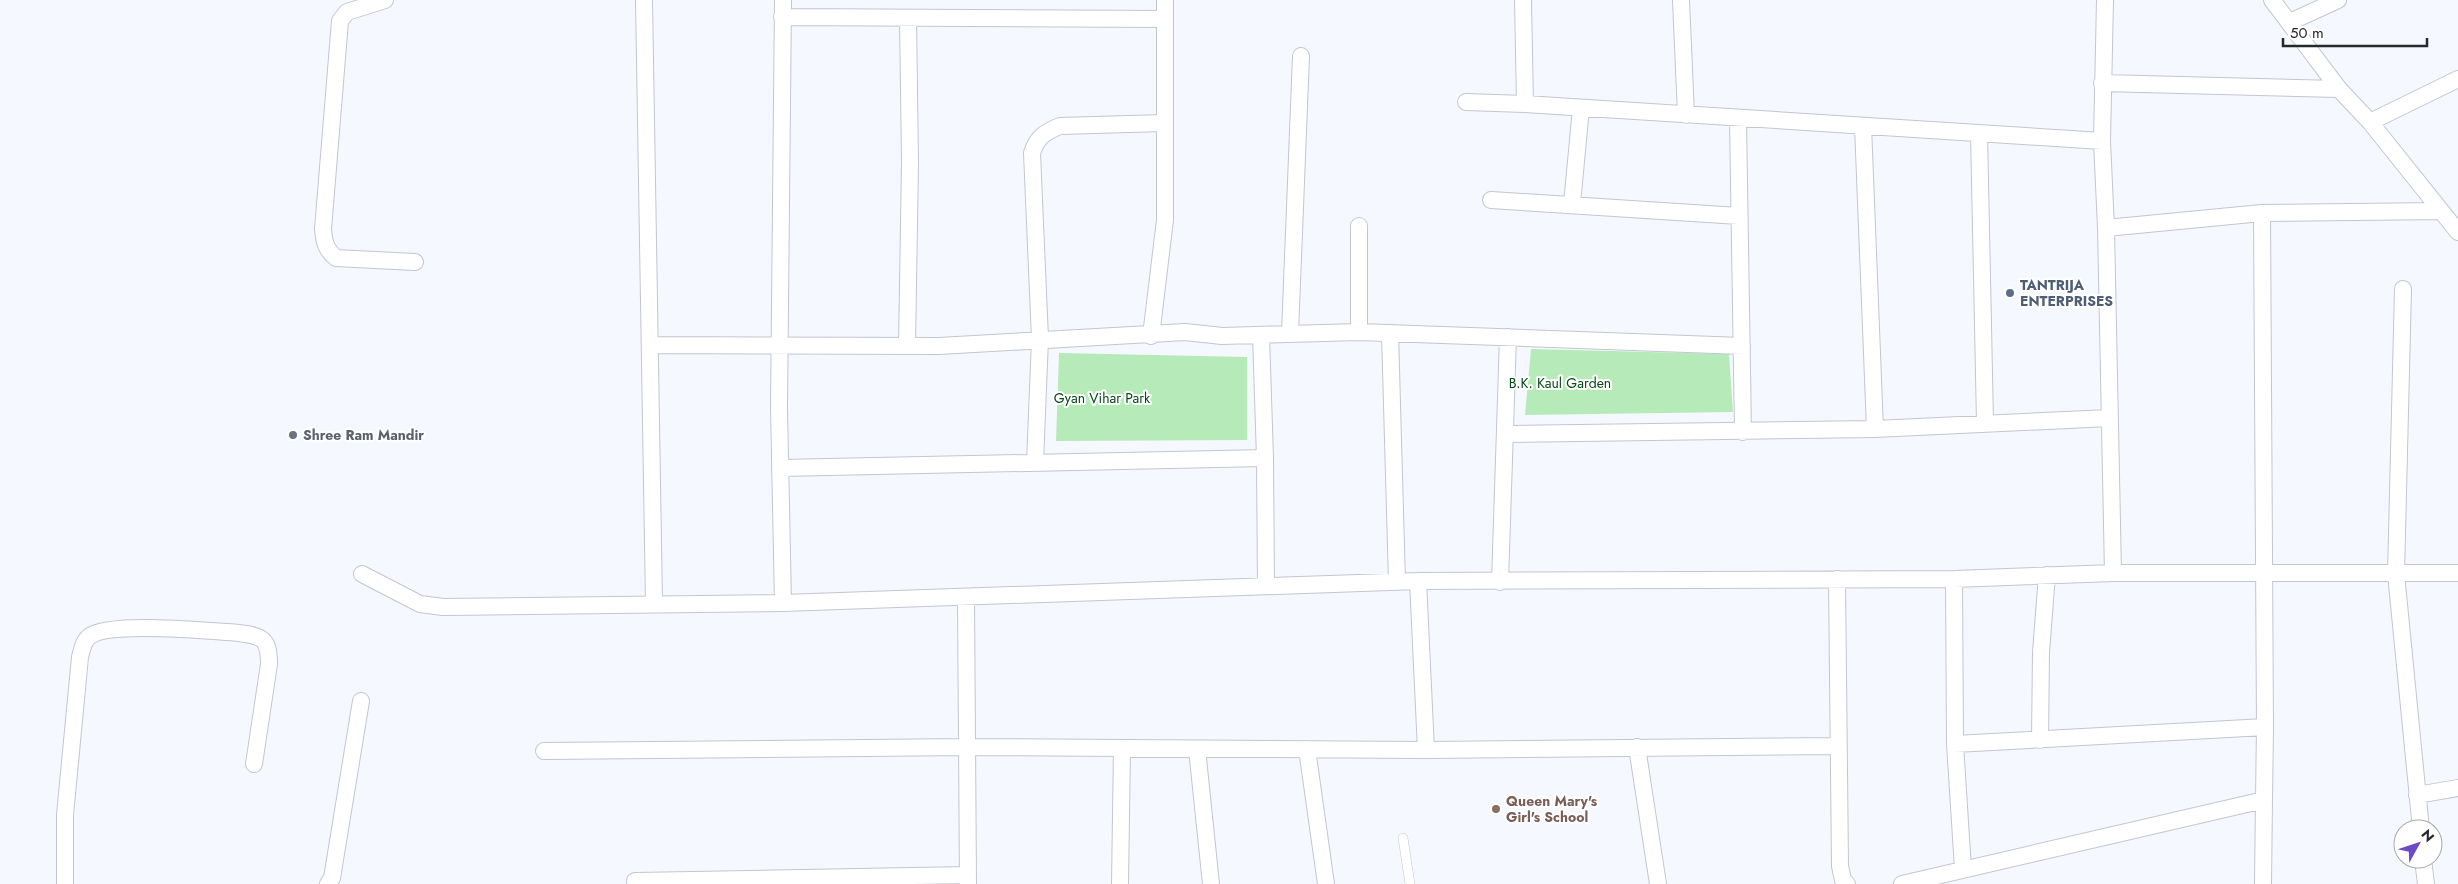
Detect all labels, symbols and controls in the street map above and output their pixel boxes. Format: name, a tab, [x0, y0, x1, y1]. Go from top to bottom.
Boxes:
scale bar	[2283, 15, 2427, 47]
text: 50 m	[2290, 22, 2324, 44]
place label: TANTRIJA ENTERPRISES	[2020, 275, 2113, 311]
marker: TANTRIJA ENTERPRISES	[2004, 287, 2016, 299]
park label: B.K. Kaul Garden	[1509, 373, 1611, 393]
park label: Gyan Vihar Park	[1054, 388, 1151, 408]
place label: Shree Ram Mandir	[303, 425, 424, 445]
marker: Shree Ram Mandir	[287, 429, 299, 441]
place label: Queen Mary's Girl's School	[1506, 791, 1598, 827]
marker: Queen Mary's Girl's School	[1490, 803, 1502, 815]
north arrow	[2393, 819, 2443, 869]
text: N	[2417, 825, 2439, 846]

